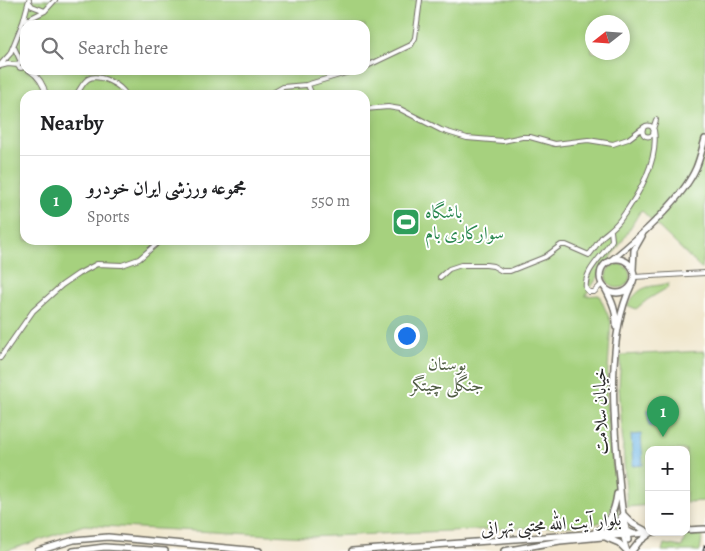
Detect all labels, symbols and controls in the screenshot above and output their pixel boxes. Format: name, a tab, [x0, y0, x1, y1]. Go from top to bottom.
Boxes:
north arrow	[585, 15, 630, 60]
search box	[20, 20, 370, 75]
icon: search	[38, 34, 66, 62]
text: Search here	[78, 35, 168, 61]
text: Nearby	[40, 109, 103, 137]
text: مجموعه ورزشی ایران خودرو	[87, 175, 246, 201]
text: 1	[53, 190, 59, 212]
text: 550 m	[311, 190, 350, 212]
place label: باشگاه سوارکاری بام	[425, 200, 504, 249]
text: Sports	[87, 206, 130, 228]
sports icon: باشگاه سوارکاری بام	[391, 207, 421, 237]
your location	[394, 323, 420, 349]
park label: بوستان جنگلی چیتگر	[408, 352, 484, 398]
street label: خیابان سلامت	[587, 367, 613, 455]
pin: 1	[647, 396, 679, 437]
map controls	[645, 446, 690, 536]
button: +	[645, 446, 690, 491]
button: −	[645, 491, 690, 536]
street label: بلوار آیت الله مجتبی تهرانی	[480, 505, 622, 544]

